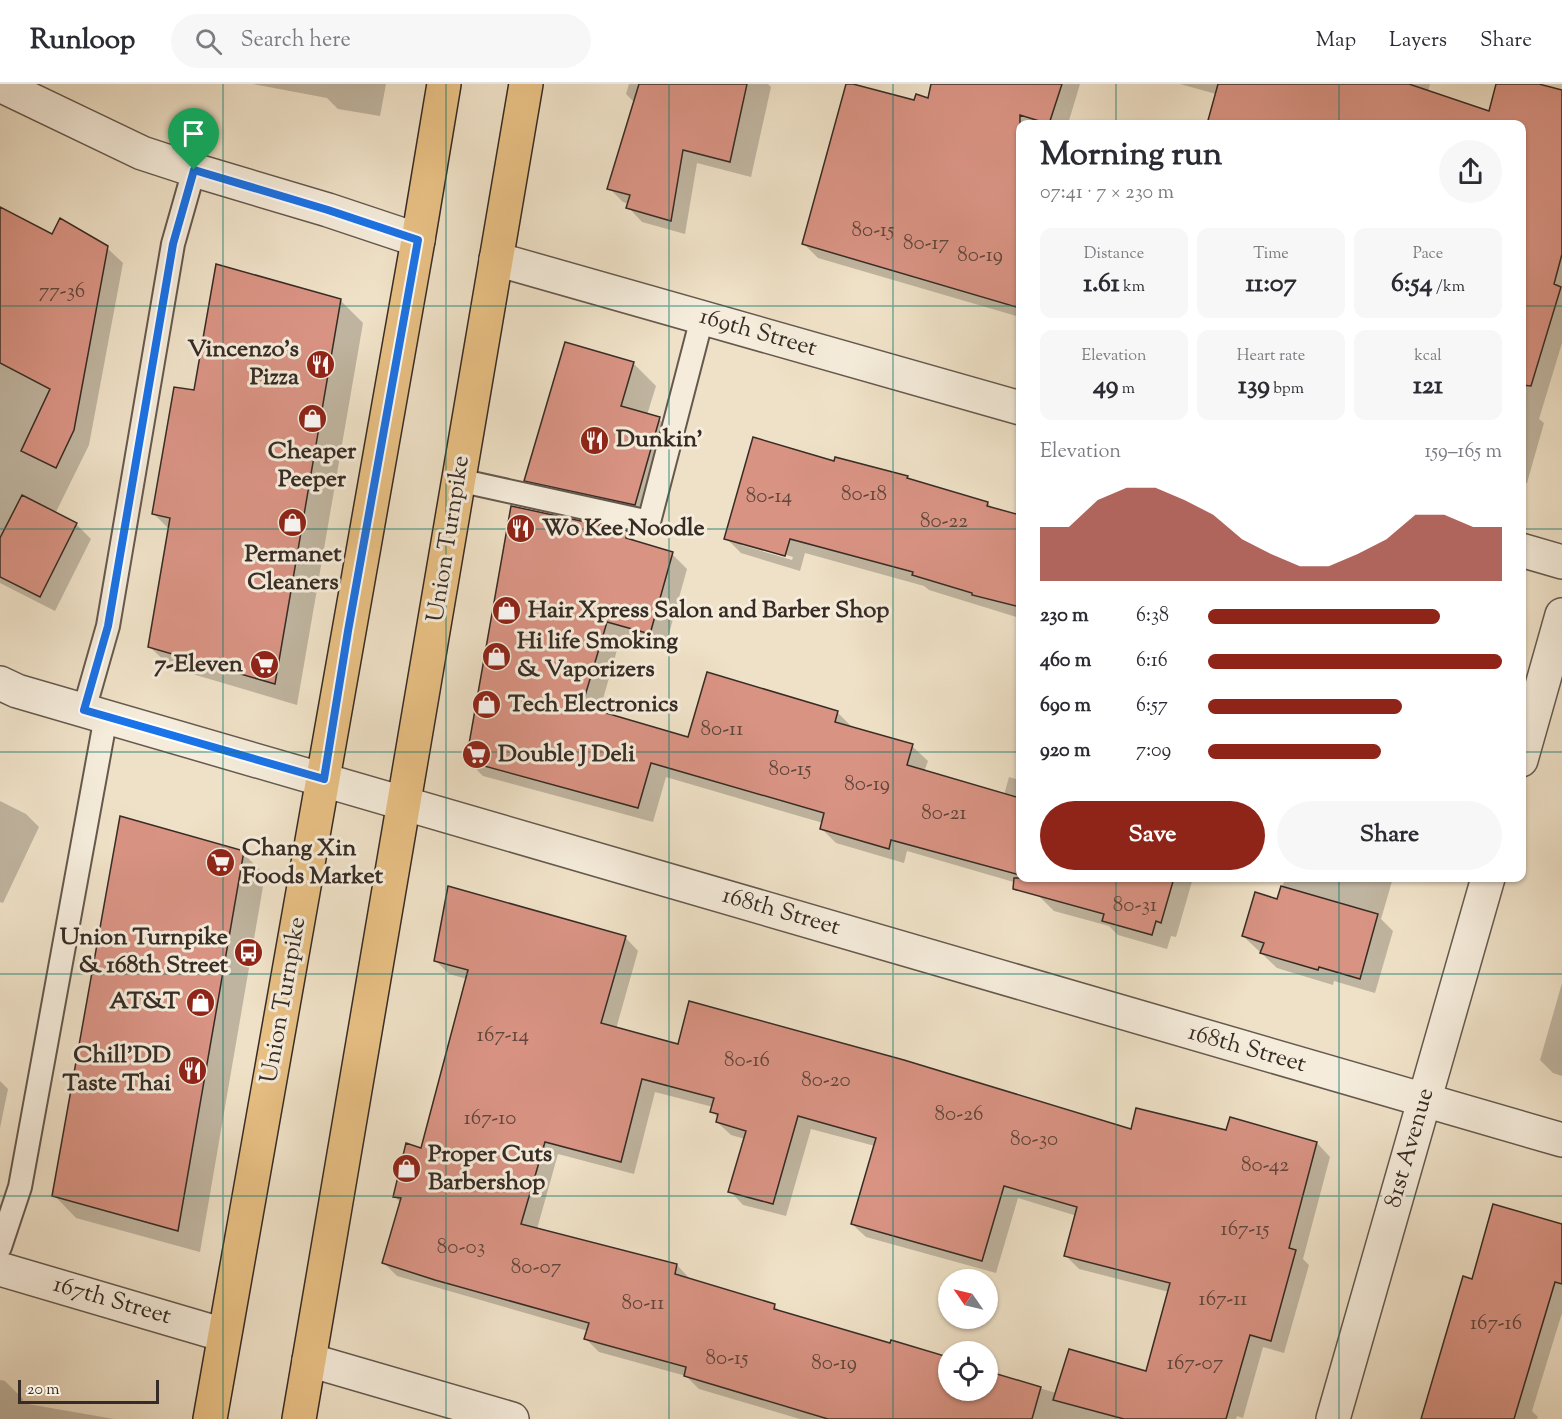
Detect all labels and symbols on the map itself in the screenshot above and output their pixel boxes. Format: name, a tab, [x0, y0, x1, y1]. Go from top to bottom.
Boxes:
pin	[168, 108, 219, 170]
house number: 80-15	[852, 216, 894, 246]
house number: 80-17	[903, 229, 950, 259]
house number: 80-19	[957, 241, 1003, 271]
house number: 77-36	[39, 277, 85, 307]
street label: 169th Street	[695, 300, 821, 366]
place label: Vincenzo's Pizza	[188, 333, 300, 395]
restaurant icon: Vincenzo's Pizza	[304, 348, 336, 380]
shop icon: Cheaper Peeper	[296, 403, 328, 435]
place label: Dunkin'	[616, 423, 703, 457]
restaurant icon: Dunkin'	[579, 424, 611, 456]
place label: Cheaper Peeper	[268, 435, 357, 497]
street label: Union Turnpike	[419, 453, 479, 625]
house number: 80-18	[841, 480, 887, 510]
house number: 80-14	[746, 482, 792, 512]
shop icon: Permanet Cleaners	[277, 506, 309, 538]
house number: 80-22	[920, 507, 968, 537]
place label: Wo Kee Noodle	[542, 512, 705, 546]
restaurant icon: Wo Kee Noodle	[505, 513, 537, 545]
place label: Permanet Cleaners	[245, 538, 342, 600]
place label: Hair Xpress Salon and Barber Shop	[528, 594, 889, 628]
shop icon: Hair Xpress Salon and Barber Shop	[491, 595, 523, 627]
place label: Hi life Smoking & Vaporizers	[517, 625, 678, 687]
shop icon: Hi life Smoking & Vaporizers	[480, 640, 512, 672]
place label: 7-Eleven	[154, 648, 244, 682]
supermarket icon: 7-Eleven	[248, 649, 280, 681]
place label: Tech Electronics	[508, 688, 678, 722]
shop icon: Tech Electronics	[471, 689, 503, 721]
house number: 80-11	[701, 715, 743, 745]
place label: Double J Deli	[498, 738, 635, 772]
supermarket icon: Double J Deli	[461, 739, 493, 771]
house number: 80-15	[769, 755, 811, 785]
house number: 80-19	[844, 770, 890, 800]
house number: 80-21	[921, 799, 967, 829]
place label: Chang Xin Foods Market	[242, 832, 384, 894]
supermarket icon: Chang Xin Foods Market	[205, 847, 237, 879]
street label: 168th Street	[718, 879, 844, 945]
house number: 80-31	[1113, 891, 1157, 921]
street label: Union Turnpike	[253, 914, 315, 1086]
place label: Union Turnpike & 168th Street	[60, 921, 229, 983]
bus stop icon: Union Turnpike & 168th Street	[233, 936, 265, 968]
place label: AT&T	[109, 985, 180, 1019]
shop icon: AT&T	[185, 986, 217, 1018]
street label: 168th Street	[1184, 1016, 1310, 1082]
house number: 167-14	[477, 1021, 529, 1051]
place label: Chill'DD Taste Thai	[62, 1039, 171, 1101]
house number: 80-16	[724, 1046, 770, 1076]
restaurant icon: Chill'DD Taste Thai	[176, 1054, 208, 1086]
house number: 80-20	[801, 1066, 851, 1096]
street label: 81st Avenue	[1377, 1084, 1443, 1212]
house number: 80-26	[935, 1100, 983, 1130]
house number: 167-10	[464, 1104, 516, 1134]
house number: 80-30	[1010, 1125, 1058, 1155]
place label: Proper Cuts Barbershop	[428, 1138, 552, 1200]
house number: 80-42	[1241, 1151, 1289, 1181]
shop icon: Proper Cuts Barbershop	[391, 1153, 423, 1185]
house number: 167-15	[1221, 1215, 1269, 1245]
house number: 80-03	[437, 1233, 485, 1263]
house number: 80-07	[511, 1253, 562, 1283]
street label: 167th Street	[49, 1268, 175, 1334]
north arrow	[938, 1269, 998, 1329]
house number: 167-11	[1199, 1285, 1247, 1315]
house number: 80-11	[622, 1289, 664, 1319]
house number: 167-16	[1470, 1309, 1522, 1339]
house number: 80-15	[706, 1344, 748, 1374]
house number: 80-19	[811, 1349, 857, 1379]
house number: 167-07	[1167, 1349, 1224, 1379]
scale bar	[18, 1377, 159, 1404]

